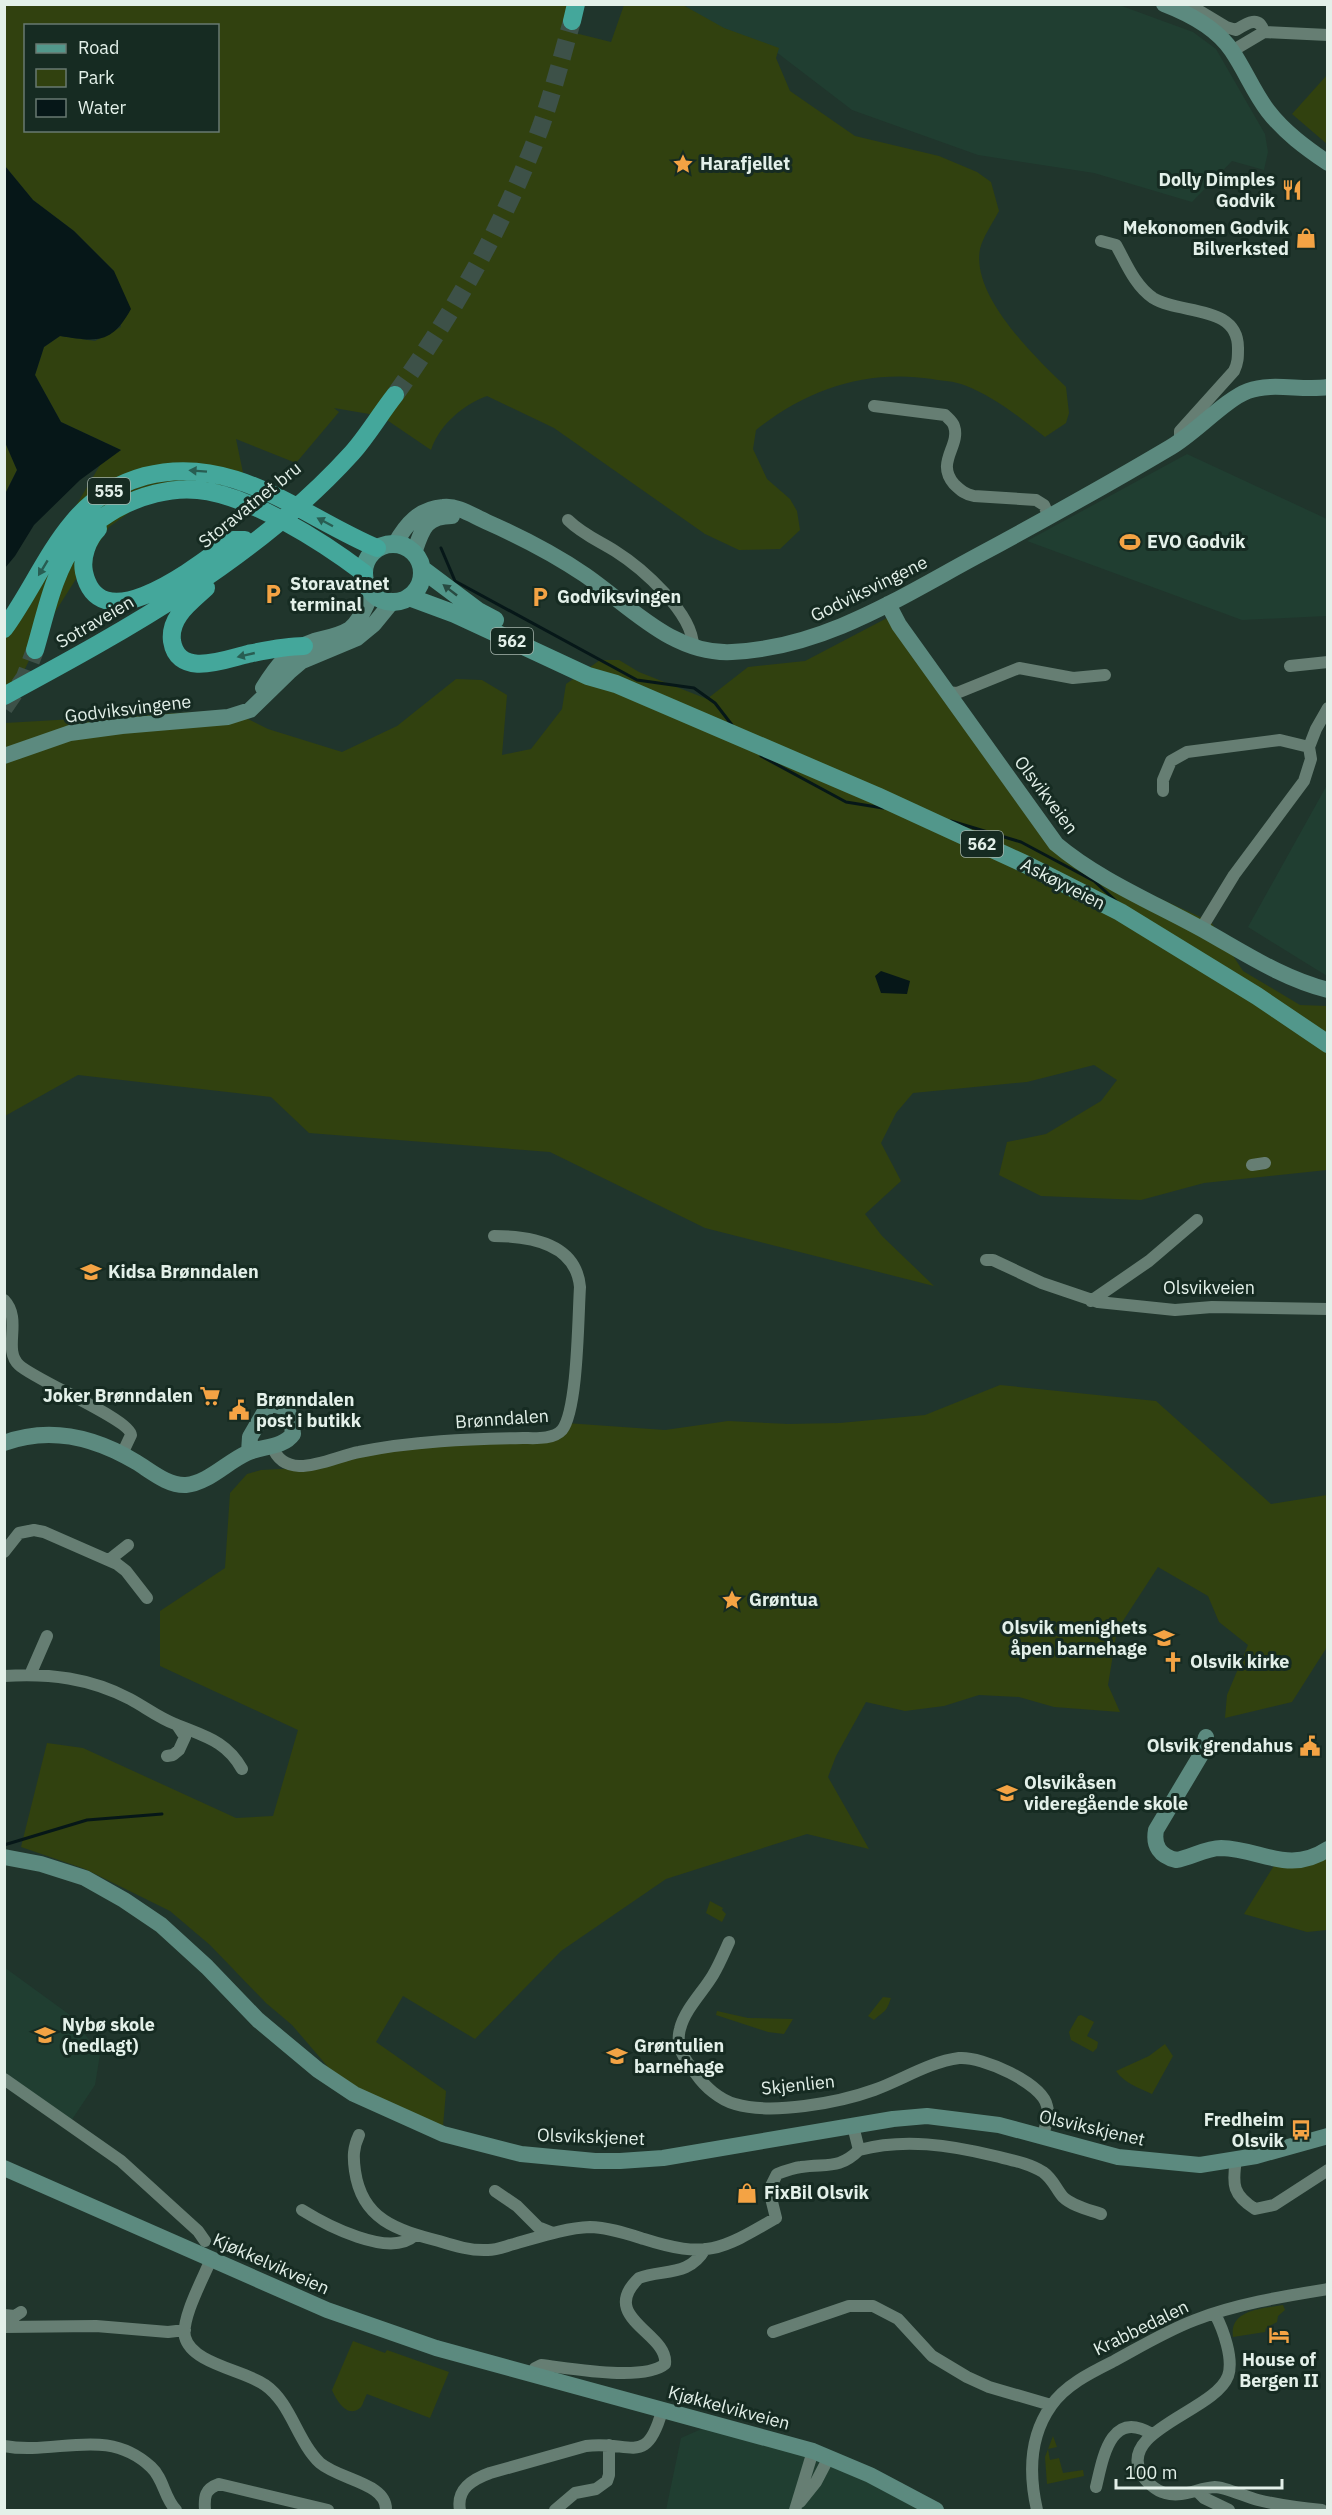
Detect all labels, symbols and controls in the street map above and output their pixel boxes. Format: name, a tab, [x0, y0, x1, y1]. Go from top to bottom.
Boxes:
legend	[24, 24, 219, 132]
text: Road	[78, 36, 119, 59]
text: Park	[78, 66, 115, 89]
text: Water	[78, 96, 127, 119]
place icon: Harafjellet	[671, 152, 695, 176]
place label: Harafjellet	[700, 152, 790, 175]
place label: Dolly Dimples Godvik	[1158, 168, 1276, 212]
restaurant icon: Dolly Dimples Godvik	[1280, 178, 1304, 202]
place label: Mekonomen Godvik Bilverksted	[1123, 216, 1290, 260]
shop icon: Mekonomen Godvik Bilverksted	[1294, 226, 1318, 250]
street label: Storavatnet bru	[194, 456, 306, 553]
one-way arrow	[188, 466, 207, 476]
road number: 555	[88, 478, 130, 504]
one-way arrow	[316, 517, 333, 527]
sports icon: EVO Godvik	[1118, 530, 1142, 554]
place label: EVO Godvik	[1147, 530, 1246, 553]
street label: Godviksvingene	[807, 550, 931, 627]
one-way arrow	[38, 560, 49, 576]
place label: Storavatnet terminal	[290, 572, 390, 616]
parking icon: Storavatnet terminal	[261, 582, 285, 606]
one-way arrow	[442, 585, 457, 597]
parking icon: Godviksvingen	[528, 585, 552, 609]
place label: Godviksvingen	[557, 585, 681, 608]
street label: Sotraveien	[52, 590, 138, 653]
road number: 562	[491, 628, 533, 654]
one-way arrow	[236, 651, 255, 660]
street label: Godviksvingene	[63, 689, 193, 728]
street label: Olsvikveien	[1010, 751, 1083, 838]
road number: 562	[961, 831, 1003, 857]
street label: Askøyveien	[1017, 852, 1109, 915]
school or university icon: Kidsa Brønndalen	[79, 1260, 103, 1284]
place label: Kidsa Brønndalen	[108, 1260, 259, 1283]
street label: Olsvikveien	[1163, 1276, 1255, 1299]
place label: Joker Brønndalen	[43, 1384, 193, 1407]
supermarket icon: Joker Brønndalen	[198, 1384, 222, 1408]
place label: Brønndalen post i butikk	[256, 1388, 362, 1432]
public building icon: Brønndalen post i butikk	[227, 1398, 251, 1422]
street label: Brønndalen	[454, 1404, 550, 1433]
place icon: Grøntua	[720, 1588, 744, 1612]
place label: Grøntua	[749, 1588, 818, 1611]
place label: Olsvik menighets åpen barnehage	[1002, 1616, 1147, 1660]
school or university icon: Olsvik menighets åpen barnehage	[1152, 1626, 1176, 1650]
church icon: Olsvik kirke	[1161, 1650, 1185, 1674]
place label: Olsvik kirke	[1190, 1650, 1289, 1673]
place label: Olsvik grendahus	[1147, 1734, 1293, 1757]
public building icon: Olsvik grendahus	[1298, 1734, 1322, 1758]
place label: Olsvikåsen videregående skole	[1024, 1771, 1188, 1815]
school or university icon: Olsvikåsen videregående skole	[995, 1781, 1019, 1805]
place label: Nybø skole (nedlagt)	[62, 2013, 155, 2057]
school or university icon: Nybø skole (nedlagt)	[33, 2023, 57, 2047]
place label: Grøntulien barnehage	[634, 2034, 724, 2078]
school or university icon: Grøntulien barnehage	[605, 2044, 629, 2068]
street label: Skjenlien	[760, 2069, 836, 2100]
street label: Olsvikskjenet	[1037, 2104, 1147, 2151]
place label: Fredheim Olsvik	[1204, 2108, 1285, 2152]
bus stop icon: Fredheim Olsvik	[1289, 2118, 1313, 2142]
street label: Olsvikskjenet	[537, 2123, 645, 2150]
shop icon: FixBil Olsvik	[735, 2181, 759, 2205]
place label: FixBil Olsvik	[764, 2181, 870, 2204]
street label: Kjøkkelvikveien	[209, 2228, 333, 2300]
street label: Krabbedalen	[1089, 2295, 1192, 2361]
hotel icon: House of Bergen II	[1267, 2323, 1291, 2347]
place label: House of Bergen II	[1239, 2348, 1319, 2392]
street label: Kjøkkelvikveien	[666, 2380, 793, 2435]
scale bar	[1116, 2452, 1282, 2490]
text: 100 m	[1125, 2461, 1177, 2484]

